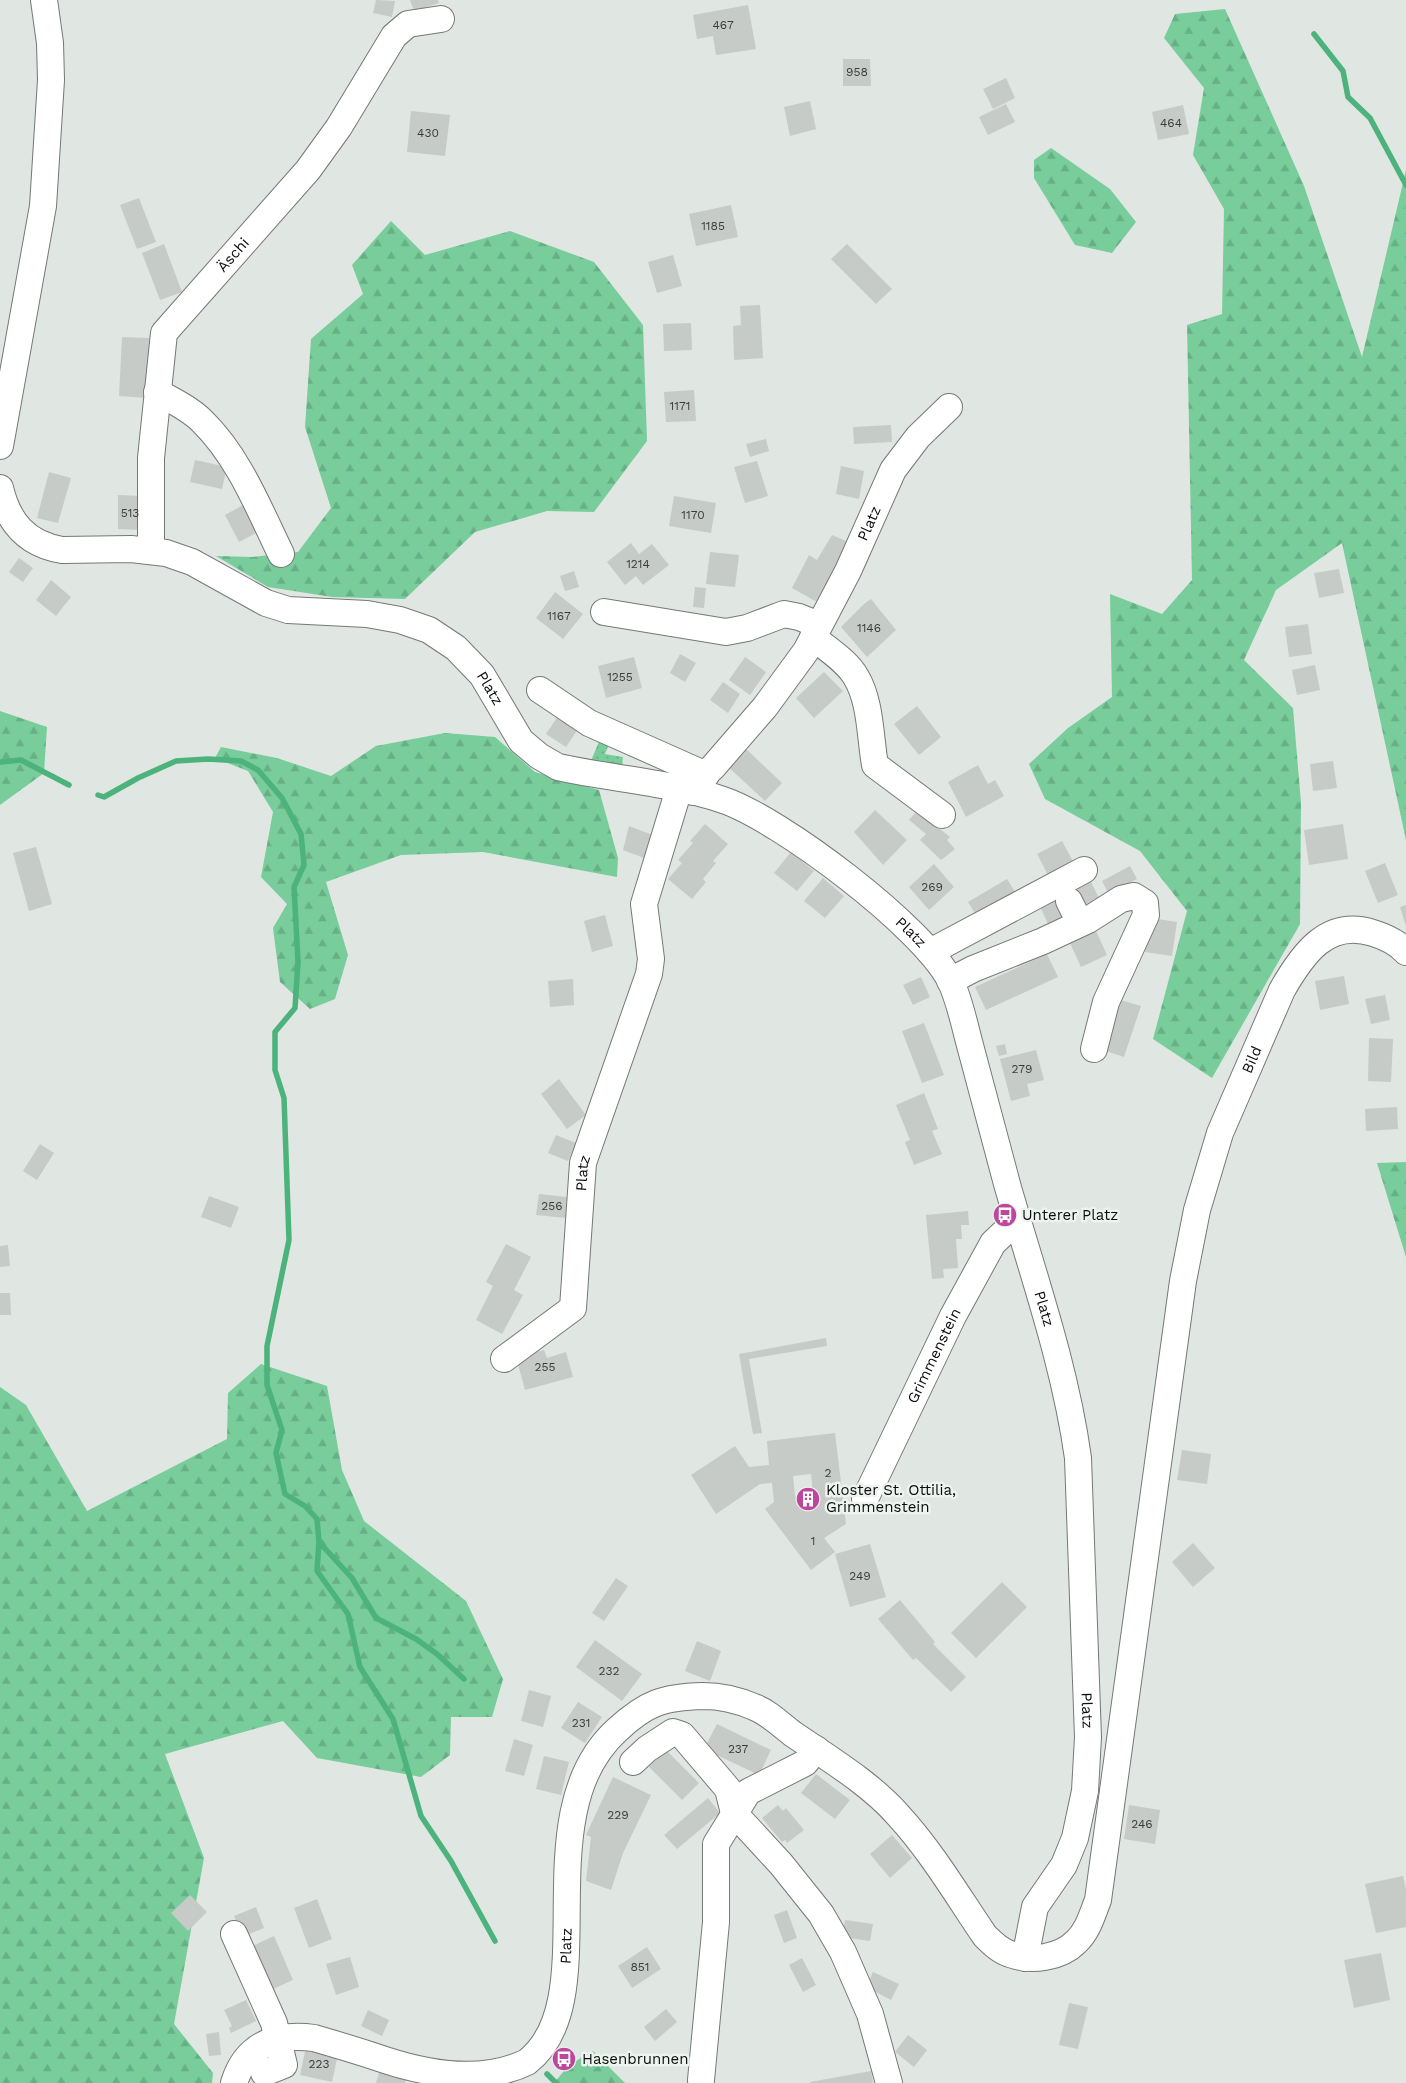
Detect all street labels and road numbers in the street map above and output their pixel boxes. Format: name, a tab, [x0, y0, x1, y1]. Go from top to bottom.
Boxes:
street label: Äschi	[213, 234, 253, 276]
street label: Platz	[854, 503, 885, 544]
street label: Platz	[473, 668, 507, 708]
street label: Platz	[892, 913, 930, 951]
street label: Bild	[1238, 1043, 1266, 1076]
street label: Platz	[572, 1152, 594, 1192]
street label: Platz	[1030, 1289, 1058, 1329]
street label: Grimmenstein	[903, 1305, 965, 1406]
street label: Platz	[1077, 1692, 1097, 1729]
street label: Platz	[556, 1928, 576, 1964]

